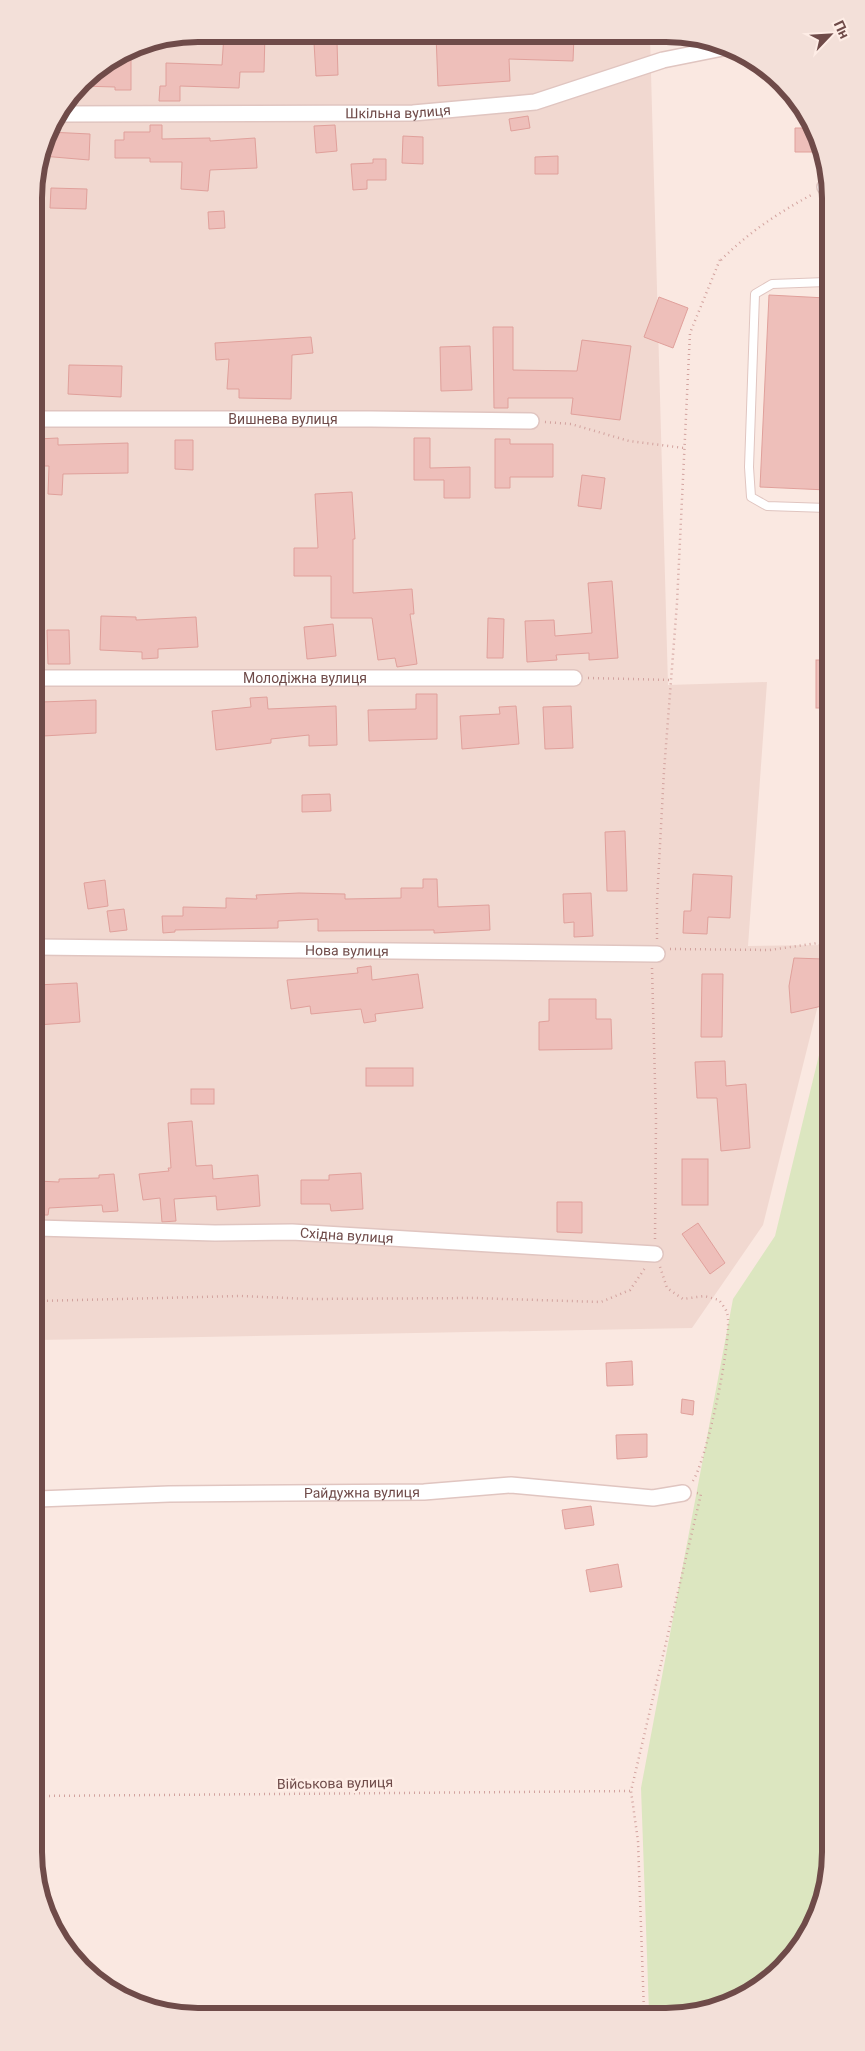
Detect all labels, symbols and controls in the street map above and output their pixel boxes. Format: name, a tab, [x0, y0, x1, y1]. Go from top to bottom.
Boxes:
north arrow	[805, 10, 855, 60]
text: Пн	[831, 18, 853, 41]
street label: Шкільна вулиця	[345, 102, 451, 121]
street label: Вишнева вулиця	[228, 411, 338, 427]
street label: Молодіжна вулиця	[243, 670, 367, 686]
street label: Нова вулиця	[305, 942, 389, 959]
street label: Східна вулиця	[300, 1225, 394, 1246]
street label: Райдужна вулиця	[304, 1484, 420, 1501]
street label: Військова вулиця	[277, 1774, 393, 1792]

